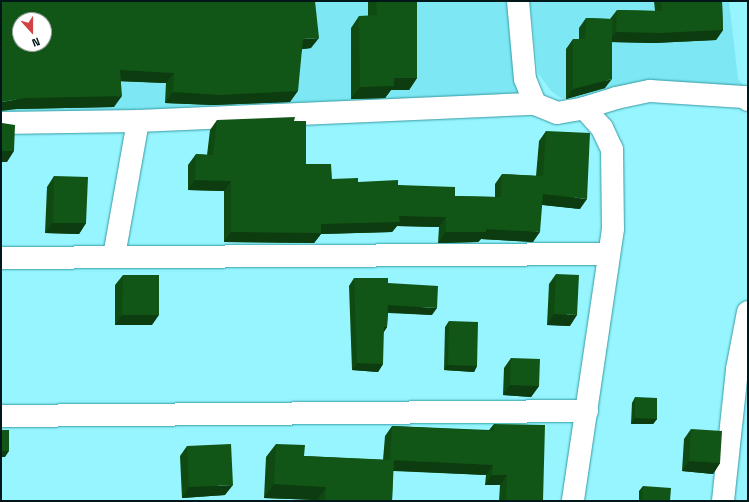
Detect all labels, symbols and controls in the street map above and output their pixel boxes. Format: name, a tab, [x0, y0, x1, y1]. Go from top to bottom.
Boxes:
north arrow	[12, 12, 52, 52]
text: N	[30, 34, 42, 50]

